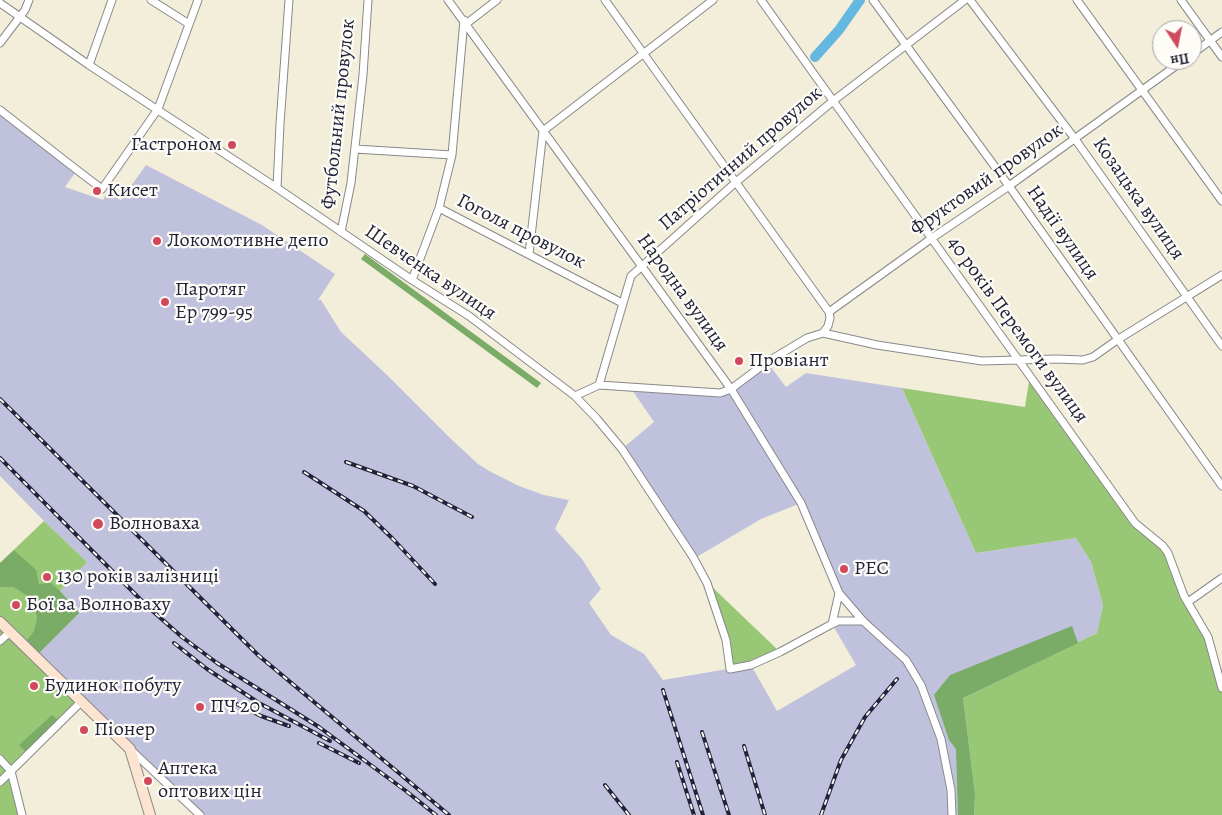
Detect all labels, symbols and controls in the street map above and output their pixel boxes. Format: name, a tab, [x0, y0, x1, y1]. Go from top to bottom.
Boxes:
street label: Футбольний провулок	[317, 18, 361, 210]
north arrow	[1152, 20, 1202, 70]
text: Пн	[1169, 48, 1191, 70]
street label: Патріотичний провулок	[654, 82, 828, 236]
street label: Фруктовий провулок	[906, 118, 1068, 242]
place label: Гастроном	[131, 133, 222, 157]
street label: Козацька вулиця	[1087, 133, 1189, 265]
marker: Гастроном	[226, 139, 238, 151]
place label: Кисет	[107, 179, 158, 203]
street label: Надії вулиця	[1021, 181, 1103, 285]
marker: Кисет	[91, 185, 103, 197]
street label: Гоголя провулок	[452, 189, 590, 275]
street label: Шевченка вулиця	[359, 220, 501, 326]
place label: Локомотивне депо	[167, 229, 329, 253]
street label: Народна вулиця	[631, 229, 733, 357]
street label: 40 років Перемоги вулиця	[941, 232, 1093, 428]
marker: Локомотивне депо	[151, 235, 163, 247]
place label: Паротяг Ер 799-95	[175, 278, 253, 325]
marker: Паротяг Ер 799-95	[159, 296, 171, 308]
place label: Провіант	[749, 349, 829, 373]
marker: Провіант	[733, 355, 745, 367]
place label: Волноваха	[109, 512, 200, 536]
marker: Волноваха	[91, 517, 105, 531]
place label: РЕС	[854, 557, 889, 581]
marker: РЕС	[838, 563, 850, 575]
place label: 130 років залізниці	[57, 565, 219, 589]
marker: 130 років залізниці	[41, 571, 53, 583]
place label: Бої за Волноваху	[26, 593, 171, 617]
marker: Бої за Волноваху	[10, 599, 22, 611]
place label: Будинок побуту	[44, 674, 181, 698]
marker: Будинок побуту	[28, 680, 40, 692]
place label: ПЧ 20	[210, 695, 260, 719]
marker: ПЧ 20	[194, 701, 206, 713]
place label: Піонер	[94, 718, 155, 742]
marker: Піонер	[78, 724, 90, 736]
place label: Аптека оптових цін	[158, 757, 262, 804]
marker: Аптека оптових цін	[142, 775, 154, 787]

